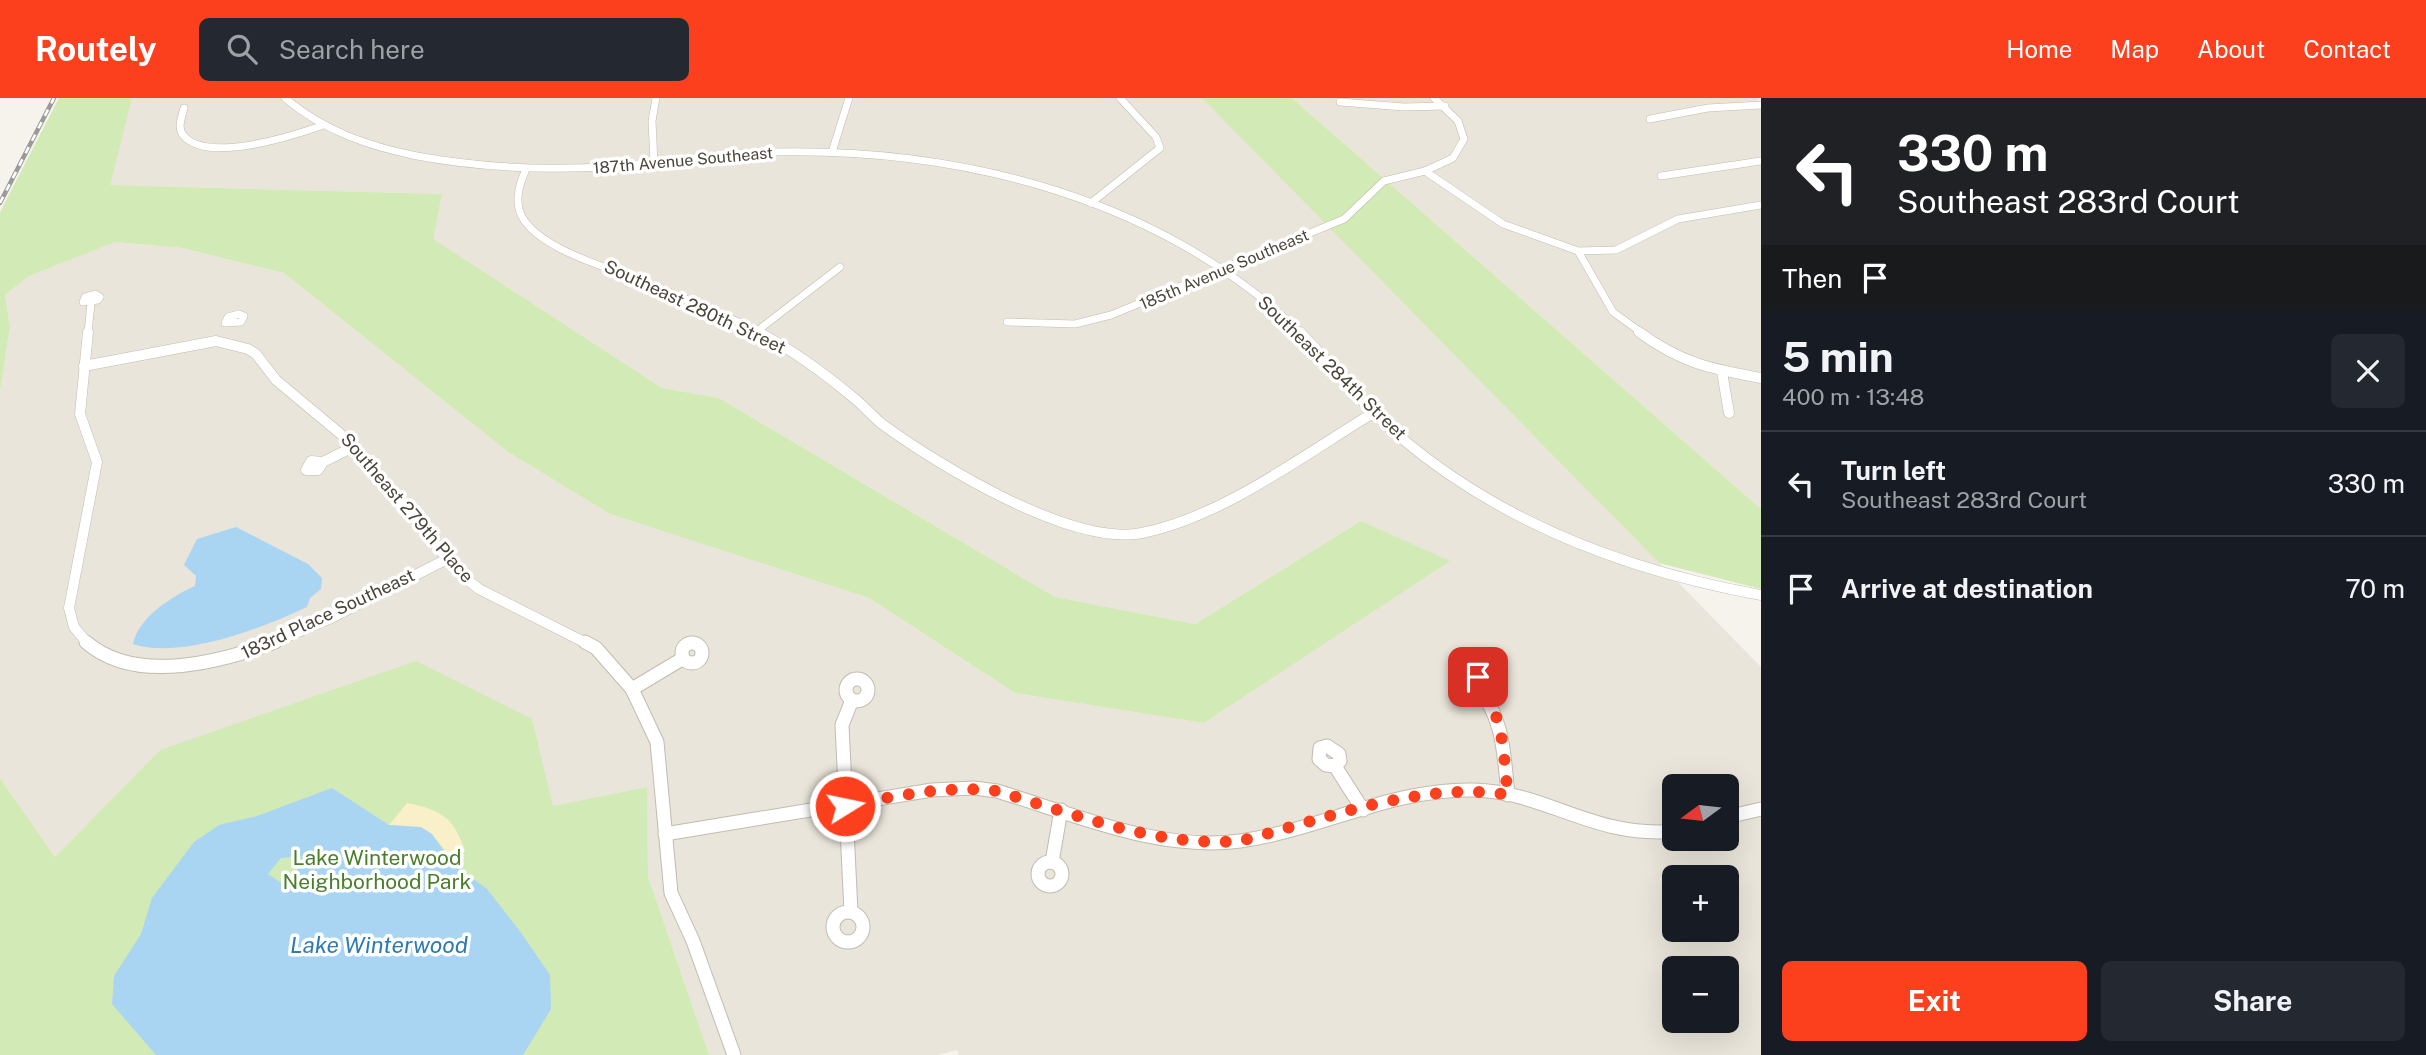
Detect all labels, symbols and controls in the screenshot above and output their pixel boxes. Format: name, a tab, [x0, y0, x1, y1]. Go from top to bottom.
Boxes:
search box	[199, 18, 689, 81]
text: Routely	[35, 30, 157, 68]
icon: search	[223, 30, 261, 68]
text: Search here	[279, 34, 425, 65]
text: Home	[2006, 35, 2072, 63]
text: Map	[2110, 35, 2159, 63]
text: About	[2197, 35, 2265, 63]
text: Contact	[2303, 35, 2391, 63]
text: 330 m	[1897, 124, 2048, 182]
icon: left	[1782, 126, 1873, 217]
street label: 187th Avenue Southeast	[592, 143, 774, 178]
text: Southeast 283rd Court	[1897, 183, 2240, 220]
street label: 185th Avenue Southeast	[1137, 225, 1311, 314]
street label: Southeast 280th Street	[601, 255, 789, 358]
icon: arrive	[1856, 259, 1894, 297]
text: Then	[1782, 263, 1842, 294]
street label: Southeast 284th Street	[1254, 291, 1411, 444]
text: 5 min	[1782, 332, 1894, 381]
button: close	[2331, 334, 2405, 408]
text: 400 m · 13:48	[1782, 383, 1924, 410]
street label: Southeast 279th Place	[337, 429, 478, 587]
text: Turn left	[1841, 455, 1946, 486]
icon: left	[1782, 465, 1820, 503]
text: 330 m	[2328, 468, 2405, 499]
text: Southeast 283rd Court	[1841, 486, 2087, 513]
street label: 183rd Place Southeast	[238, 564, 418, 663]
icon: arrive	[1782, 570, 1820, 608]
text: Arrive at destination	[1841, 573, 2093, 604]
text: 70 m	[2345, 573, 2405, 604]
pin	[1448, 647, 1508, 707]
icon: arrive	[1459, 658, 1497, 696]
position arrow	[808, 769, 882, 843]
north arrow	[1662, 774, 1740, 850]
map controls	[1662, 774, 1739, 1033]
park label: Lake Winterwood Neighborhood Park	[283, 845, 472, 894]
button: +	[1662, 865, 1739, 942]
water label: Lake Winterwood	[290, 931, 468, 958]
button: −	[1662, 956, 1739, 1033]
button: Exit	[1782, 961, 2087, 1041]
button: Share	[2101, 961, 2405, 1041]

